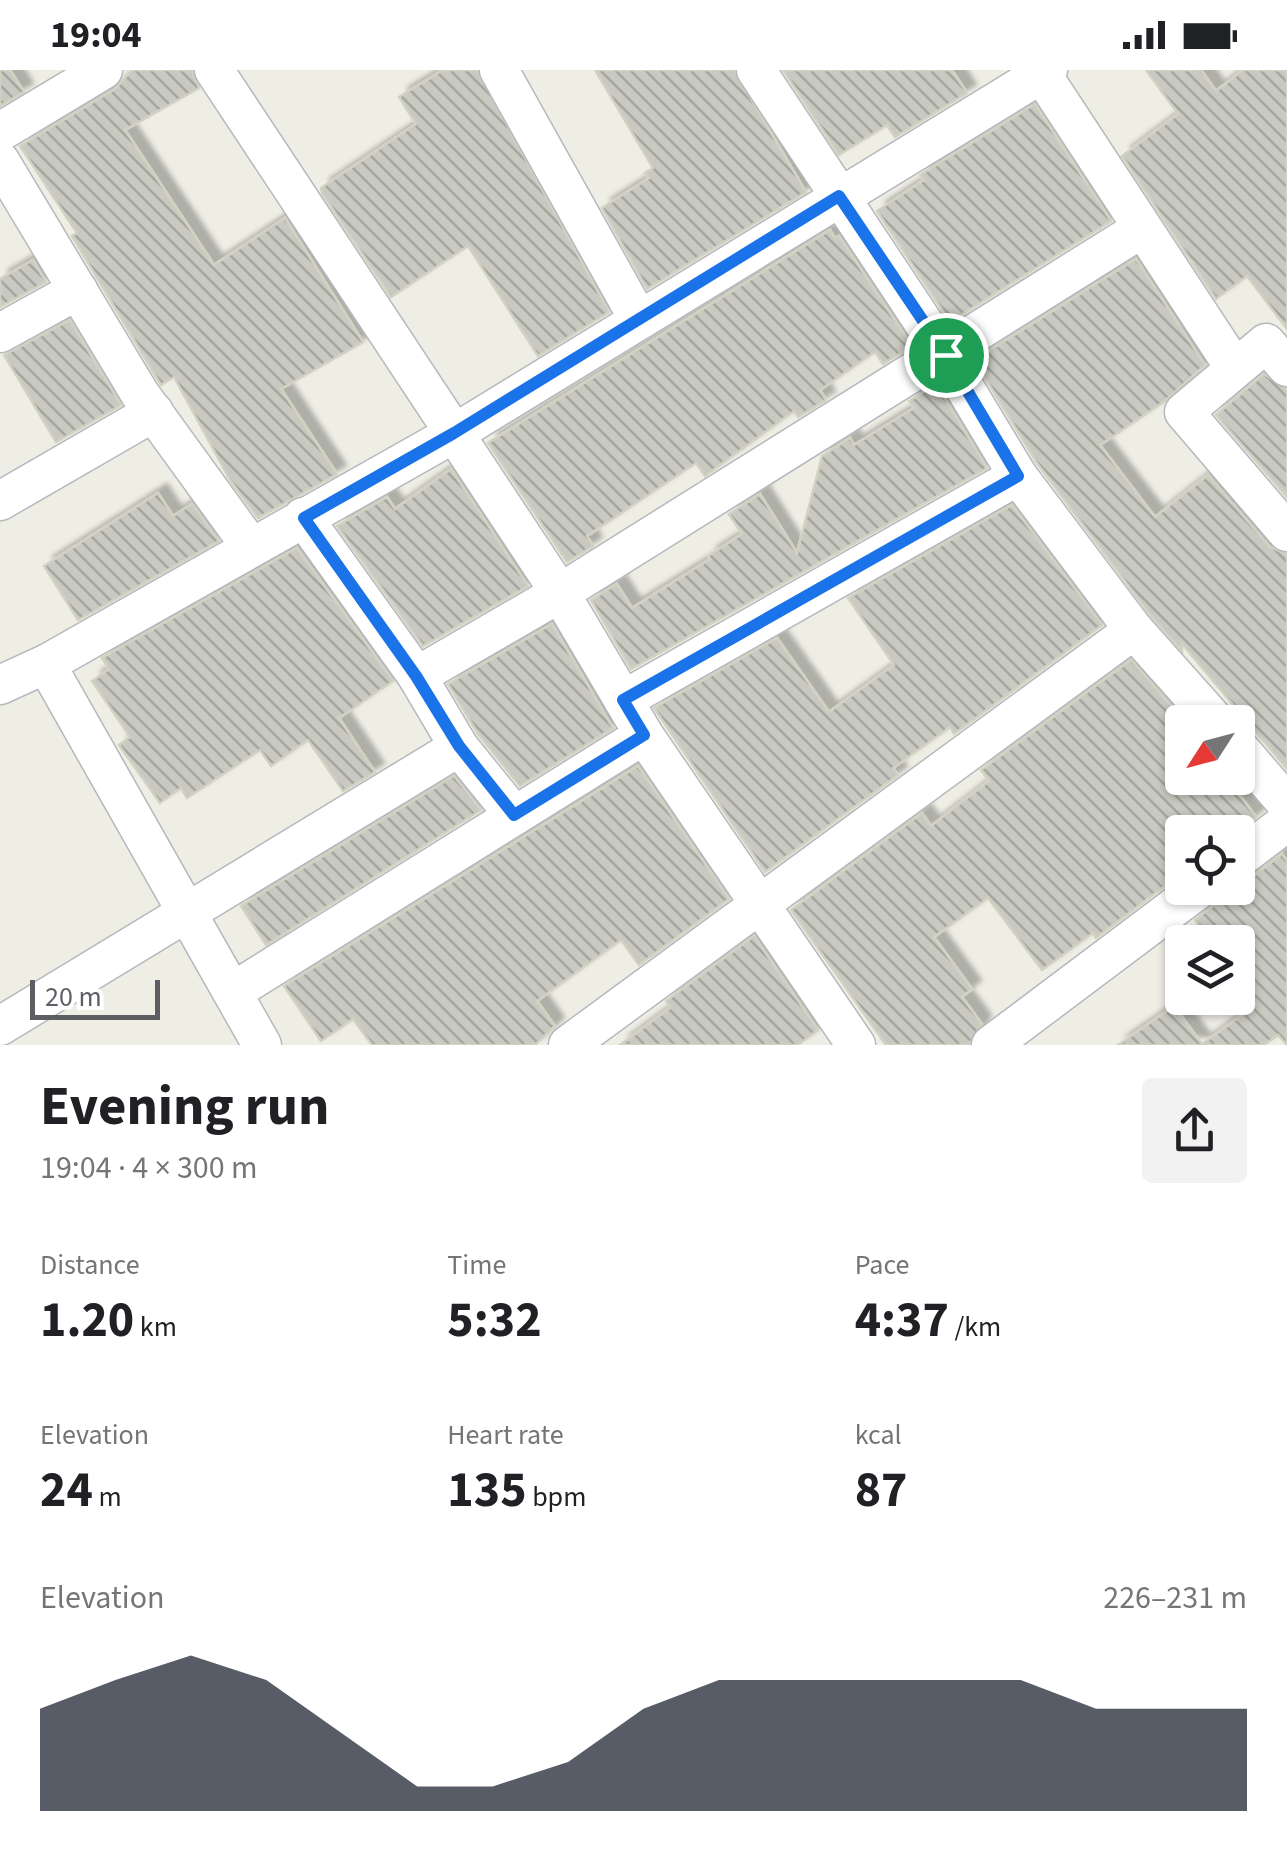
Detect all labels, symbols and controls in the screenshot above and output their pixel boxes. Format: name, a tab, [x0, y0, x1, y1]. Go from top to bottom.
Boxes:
text: 19:04	[50, 8, 142, 62]
pin	[904, 313, 989, 398]
icon: arrive	[919, 328, 974, 383]
north arrow	[1165, 705, 1255, 795]
map controls	[1165, 705, 1255, 1015]
button: locate	[1165, 815, 1255, 905]
button: layers	[1165, 925, 1255, 1015]
scale bar	[30, 975, 160, 1020]
text: 20 m	[45, 977, 102, 1017]
text: Evening run	[40, 1068, 329, 1146]
button: share	[1142, 1078, 1247, 1183]
text: 19:04 · 4 × 300 m	[40, 1145, 258, 1191]
text: Distance	[40, 1245, 140, 1285]
text: Time	[447, 1245, 506, 1285]
text: Pace	[855, 1245, 910, 1285]
text: 1.20	[40, 1285, 134, 1356]
text: 5:32	[447, 1285, 542, 1356]
text: 4:37	[855, 1285, 949, 1356]
text: km	[134, 1307, 177, 1347]
text: /km	[949, 1307, 1001, 1347]
text: Elevation	[40, 1415, 149, 1455]
text: Heart rate	[447, 1415, 564, 1455]
text: kcal	[855, 1415, 902, 1455]
text: 24	[40, 1455, 93, 1526]
text: 135	[447, 1455, 527, 1526]
text: 87	[855, 1455, 907, 1526]
text: m	[93, 1477, 122, 1517]
text: bpm	[527, 1477, 586, 1517]
text: Elevation	[40, 1575, 165, 1621]
text: 226–231 m	[1103, 1575, 1247, 1621]

